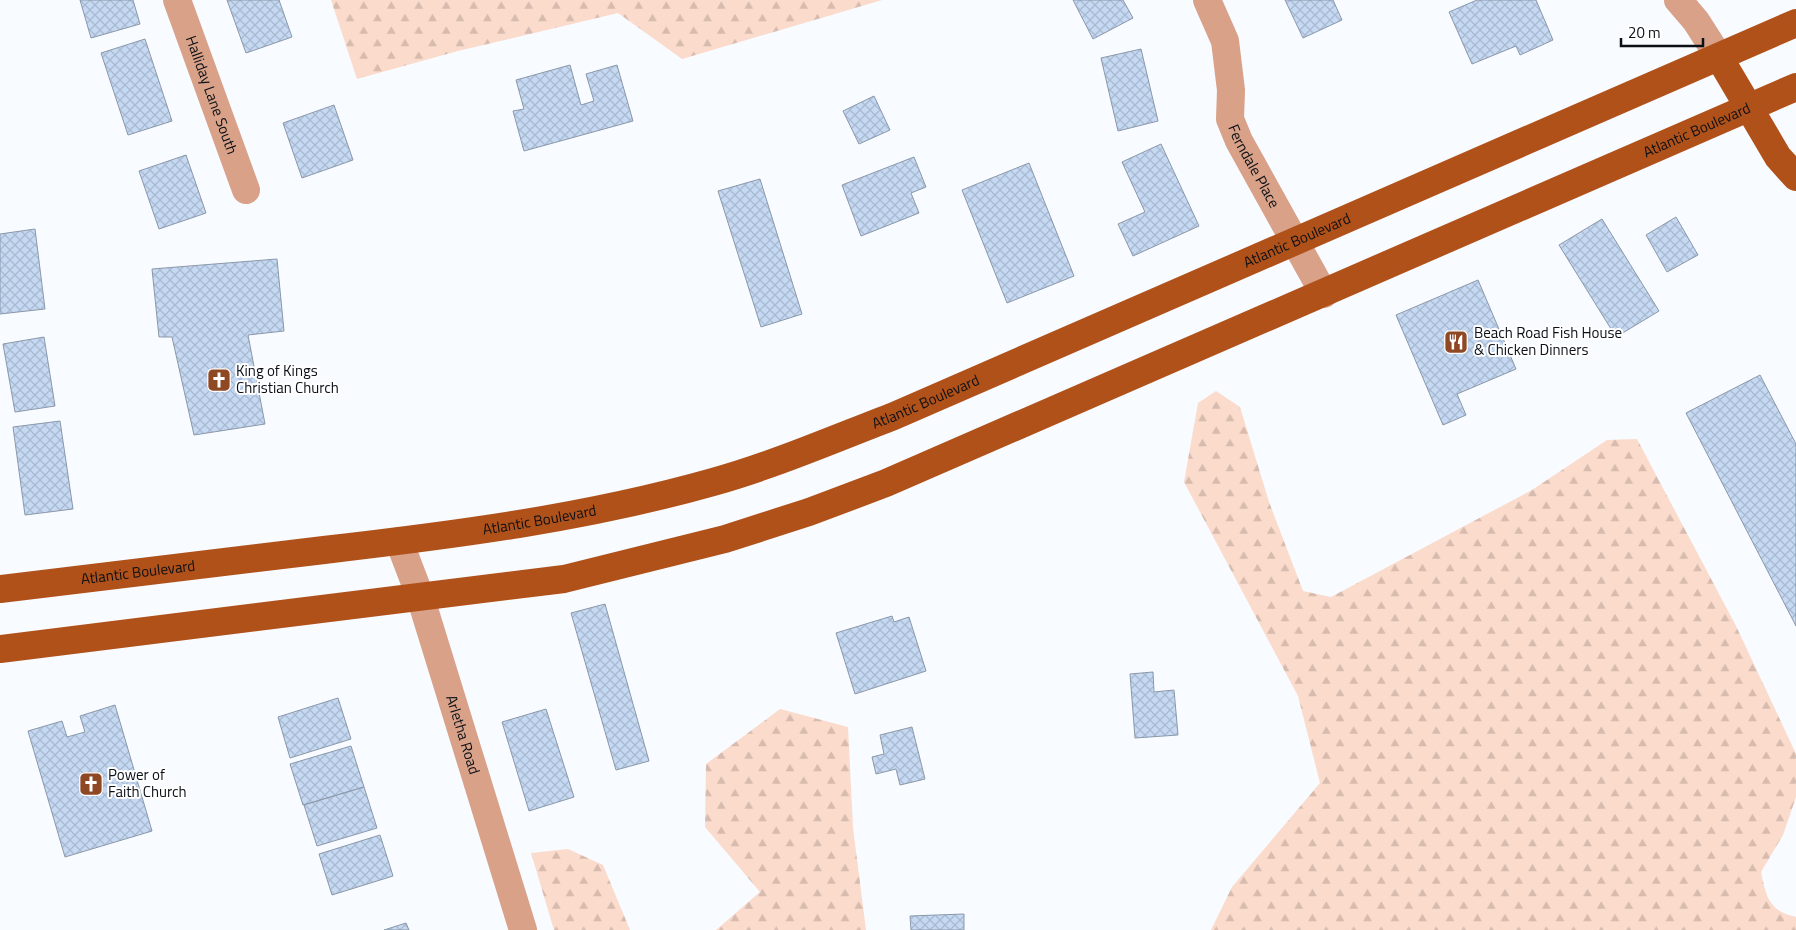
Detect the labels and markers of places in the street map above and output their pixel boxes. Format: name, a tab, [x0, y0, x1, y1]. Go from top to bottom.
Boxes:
place label: Beach Road Fish House & Chicken Dinners	[1474, 321, 1622, 361]
restaurant icon: Beach Road Fish House & Chicken Dinners	[1443, 329, 1469, 355]
place label: King of Kings Christian Church	[236, 359, 339, 399]
church icon: King of Kings Christian Church	[206, 367, 232, 393]
place label: Power of Faith Church	[108, 763, 187, 803]
church icon: Power of Faith Church	[78, 771, 104, 797]

